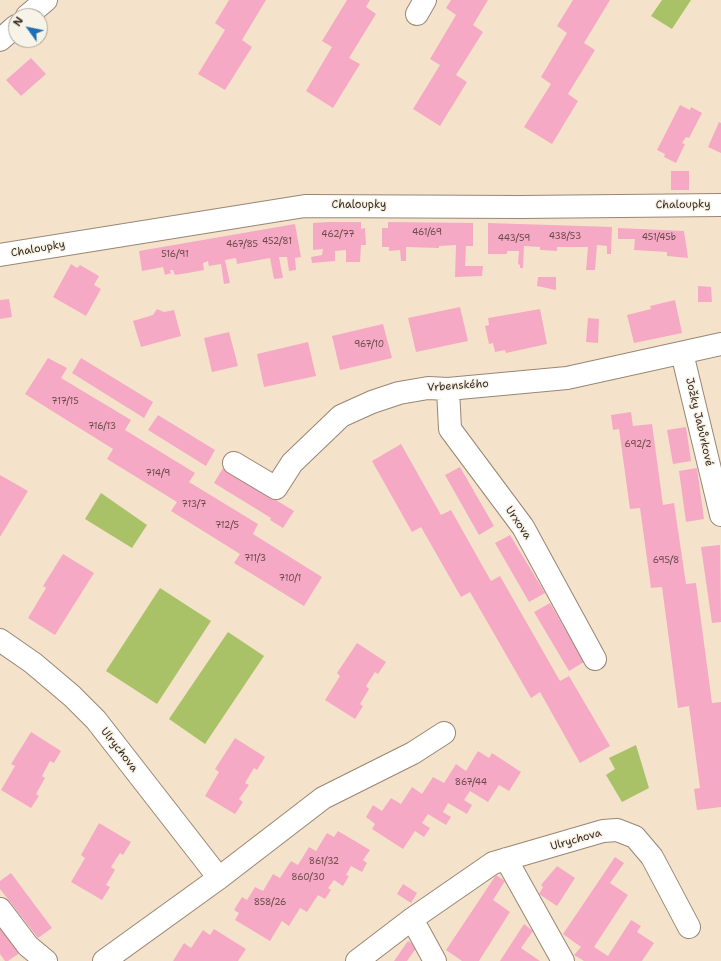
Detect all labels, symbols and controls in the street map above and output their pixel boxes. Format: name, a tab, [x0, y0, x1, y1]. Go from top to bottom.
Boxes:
north arrow	[8, 8, 48, 48]
text: N	[10, 14, 27, 29]
street label: Chaloupky	[332, 198, 386, 212]
street label: Chaloupky	[655, 198, 711, 212]
house number: 461/69	[412, 228, 442, 238]
house number: 462/77	[321, 230, 355, 240]
house number: 438/53	[549, 232, 581, 242]
house number: 451/45b	[642, 233, 676, 243]
house number: 443/59	[498, 234, 530, 244]
house number: 452/81	[262, 237, 292, 247]
street label: Chaloupky	[10, 238, 66, 260]
house number: 467/85	[226, 240, 258, 250]
house number: 516/91	[161, 250, 189, 260]
house number: 967/10	[354, 340, 384, 350]
street label: Jožky Jabůrkové	[682, 376, 716, 468]
street label: Vrbenského	[427, 377, 489, 395]
house number: 717/15	[51, 397, 79, 407]
house number: 716/13	[88, 422, 116, 432]
house number: 692/2	[625, 440, 651, 450]
house number: 714/9	[146, 469, 170, 479]
house number: 713/7	[182, 500, 206, 510]
street label: Urxova	[502, 504, 534, 542]
house number: 712/5	[215, 521, 239, 531]
house number: 711/3	[244, 554, 266, 564]
house number: 695/8	[653, 556, 679, 566]
house number: 710/1	[279, 574, 301, 584]
street label: Ulrychova	[98, 725, 140, 775]
house number: 867/44	[455, 778, 487, 788]
street label: Ulrychova	[549, 826, 603, 854]
house number: 861/32	[309, 857, 339, 867]
house number: 860/30	[291, 873, 325, 883]
house number: 858/26	[254, 898, 286, 908]

